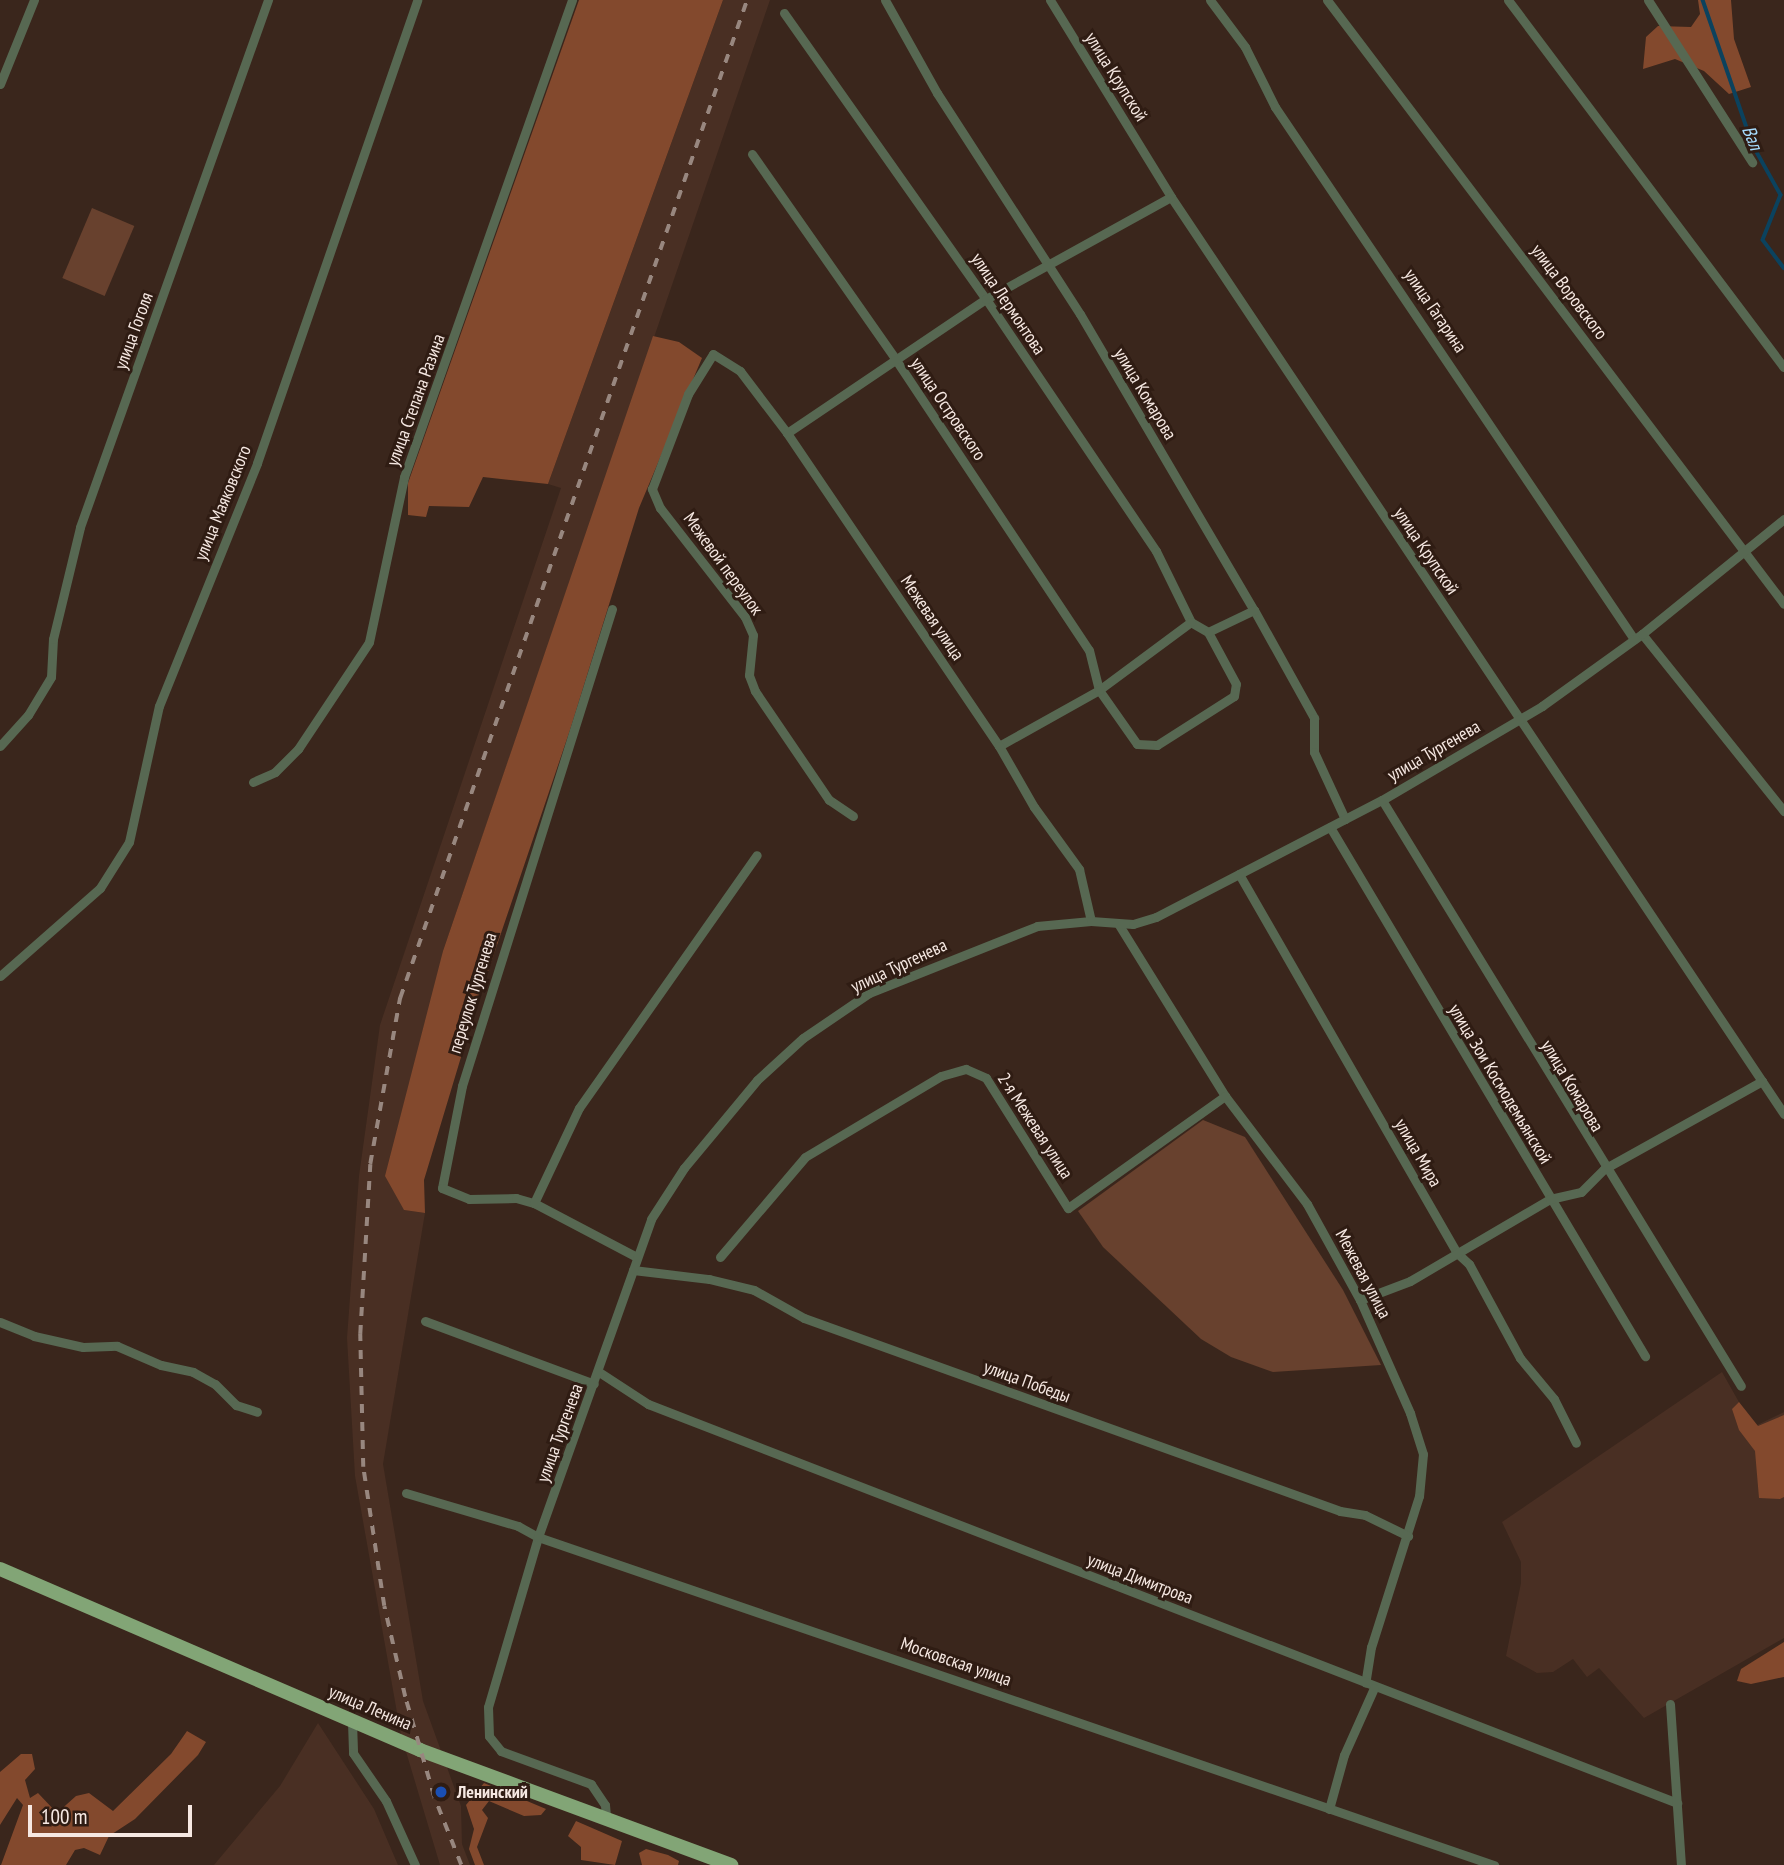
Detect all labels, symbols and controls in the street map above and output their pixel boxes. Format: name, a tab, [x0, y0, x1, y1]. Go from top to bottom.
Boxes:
street label: улица Крупской	[1080, 29, 1152, 125]
water label: Вал	[1737, 122, 1767, 154]
street label: улица Воровского	[1526, 240, 1612, 344]
street label: улица Лермонтова	[966, 249, 1050, 359]
street label: улица Гагарина	[1399, 265, 1471, 357]
street label: улица Гоголя	[110, 289, 158, 373]
street label: улица Степана Разина	[382, 331, 450, 469]
street label: улица Комарова	[1109, 344, 1181, 444]
street label: улица Островского	[906, 353, 990, 465]
street label: улица Маяковского	[190, 442, 256, 564]
street label: улица Крупской	[1389, 503, 1463, 599]
street label: Межевой переулок	[679, 509, 767, 619]
street label: Межевая улица	[896, 571, 968, 665]
street label: улица Тургенева	[1384, 716, 1484, 786]
street label: переулок Тургенева	[444, 930, 502, 1056]
street label: улица Тургенева	[847, 934, 951, 998]
street label: улица Зои Космодемьянской	[1444, 1000, 1556, 1168]
street label: улица Комарова	[1536, 1036, 1608, 1136]
street label: 2-я Межевая улица	[993, 1069, 1077, 1183]
street label: улица Мира	[1390, 1115, 1446, 1191]
street label: Межевая улица	[1330, 1226, 1396, 1322]
street label: улица Победы	[981, 1356, 1073, 1408]
street label: улица Тургенева	[532, 1381, 588, 1485]
street label: улица Димитрова	[1084, 1549, 1196, 1609]
street label: Московская улица	[898, 1633, 1014, 1691]
street label: улица Ленина	[325, 1681, 415, 1735]
place label: Ленинский	[457, 1781, 528, 1803]
marker: Ленинский	[431, 1782, 451, 1802]
scale bar	[32, 1792, 196, 1836]
text: 100 m	[41, 1803, 87, 1830]

